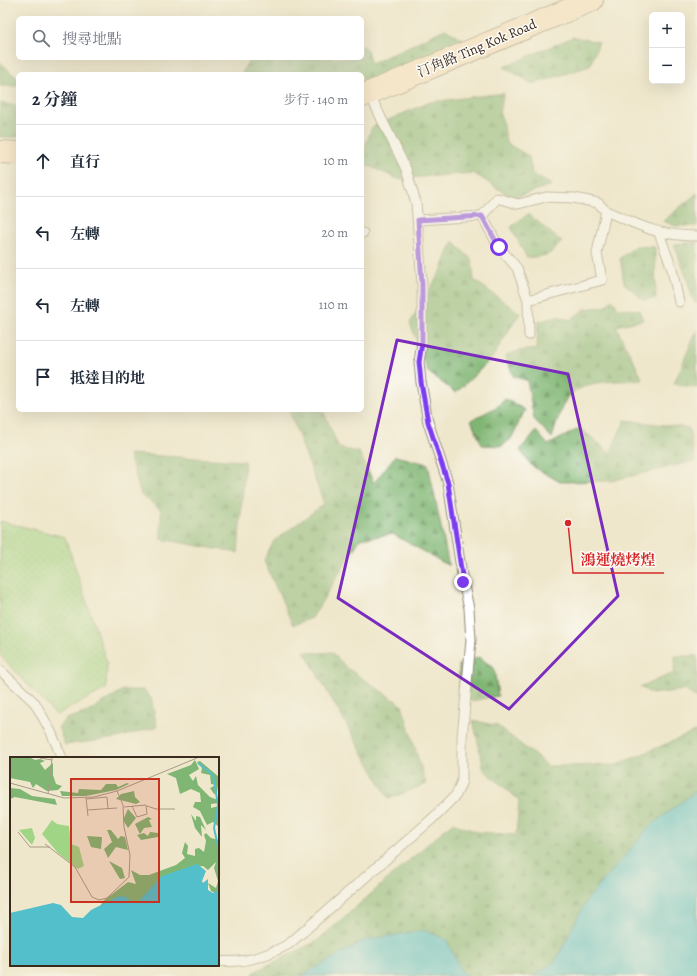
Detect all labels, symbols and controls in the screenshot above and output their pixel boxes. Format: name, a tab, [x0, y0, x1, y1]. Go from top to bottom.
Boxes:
map controls	[649, 12, 685, 84]
button: +	[649, 12, 685, 48]
street label: 汀角路 Ting Kok Road	[415, 14, 540, 82]
search box	[16, 16, 364, 60]
icon: search	[30, 27, 52, 49]
text: 搜尋地點	[62, 29, 122, 49]
button: −	[649, 48, 685, 84]
text: 2 分鐘	[32, 88, 77, 111]
text: 步行 · 140 m	[284, 91, 348, 108]
icon: ahead	[32, 150, 54, 172]
text: 直行	[70, 152, 100, 172]
text: 10 m	[323, 152, 348, 169]
icon: left	[32, 222, 54, 244]
text: 左轉	[70, 224, 100, 244]
text: 20 m	[322, 224, 348, 241]
route start	[490, 238, 508, 256]
icon: left	[32, 294, 54, 316]
text: 左轉	[70, 296, 100, 316]
text: 110 m	[319, 296, 348, 313]
icon: arrive	[32, 366, 54, 388]
text: 抵達目的地	[70, 368, 145, 388]
callout: 鴻運燒烤煌	[573, 546, 664, 573]
text: 鴻運燒烤煌	[580, 550, 656, 570]
route end	[454, 573, 472, 591]
inset map	[10, 757, 219, 966]

